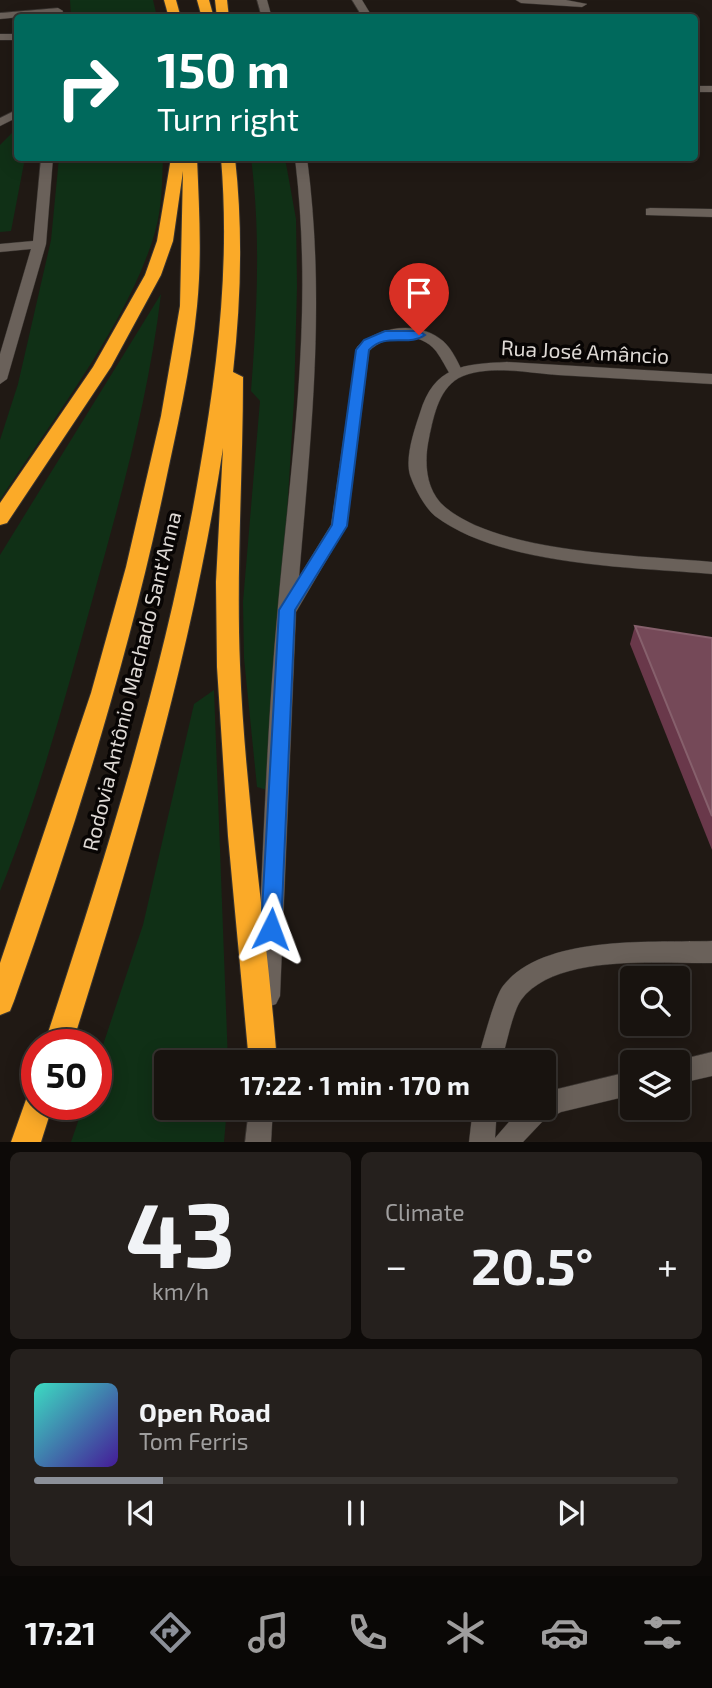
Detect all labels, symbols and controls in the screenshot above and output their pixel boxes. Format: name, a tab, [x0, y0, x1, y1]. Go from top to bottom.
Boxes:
text: 150 m	[157, 39, 290, 98]
icon: right	[42, 42, 133, 133]
text: Turn right	[157, 99, 299, 137]
pin	[389, 263, 449, 335]
icon: arrive	[400, 274, 438, 312]
street label: Rua José Amâncio	[500, 334, 670, 368]
street label: Rodovia Antônio Machado Sant'Anna	[77, 509, 185, 853]
position arrow	[234, 892, 308, 966]
map controls	[620, 966, 690, 1120]
button: search	[620, 966, 690, 1036]
speed limit sign: 50	[21, 1029, 112, 1120]
button: layers	[620, 1050, 690, 1120]
text: 17:22 · 1 min · 170 m	[240, 1069, 470, 1100]
text: 43	[126, 1177, 235, 1286]
text: Climate	[385, 1198, 465, 1226]
text: 20.5°	[471, 1233, 593, 1295]
text: −	[385, 1242, 407, 1288]
text: +	[657, 1242, 678, 1288]
text: km/h	[152, 1277, 209, 1305]
text: Open Road	[139, 1396, 271, 1427]
text: Tom Ferris	[139, 1427, 248, 1455]
icon: previous	[122, 1494, 160, 1532]
icon: pause	[337, 1494, 375, 1532]
icon: next	[552, 1494, 590, 1532]
icon: directions	[146, 1608, 195, 1657]
icon: music	[244, 1608, 293, 1657]
icon: phone	[343, 1608, 392, 1657]
icon: climate	[441, 1608, 490, 1657]
icon: car	[540, 1608, 589, 1657]
icon: filters	[638, 1608, 687, 1657]
text: 17:21	[25, 1613, 96, 1651]

